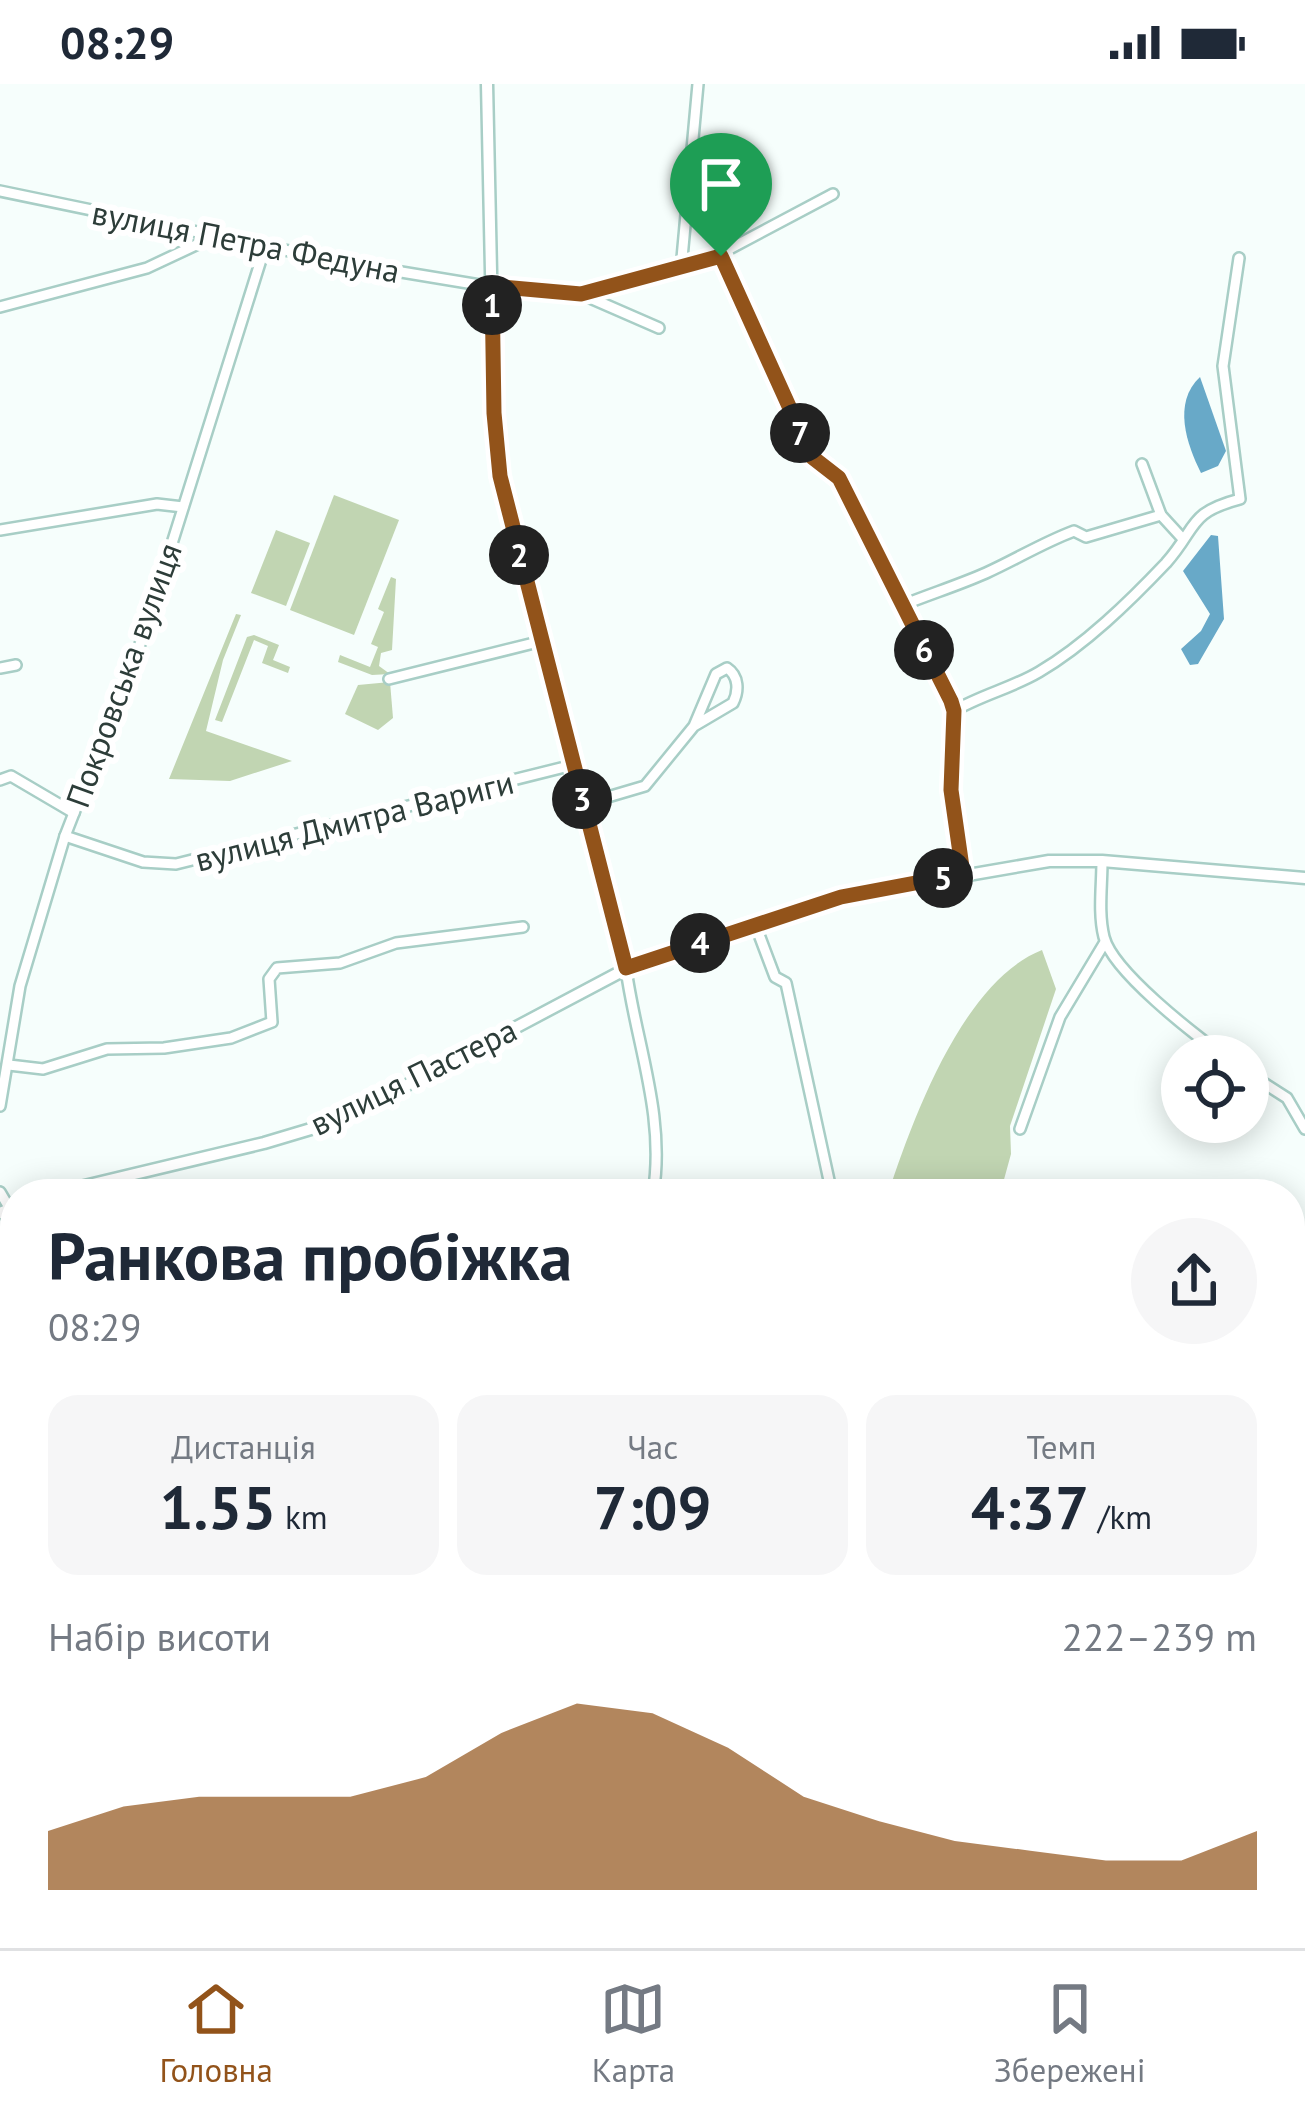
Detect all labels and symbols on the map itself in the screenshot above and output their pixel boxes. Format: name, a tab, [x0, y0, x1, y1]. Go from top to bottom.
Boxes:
pin	[670, 133, 772, 256]
street label: вулиця Петра Федуна	[89, 190, 403, 292]
pin: 1	[462, 275, 522, 335]
pin: 7	[770, 403, 830, 463]
pin: 2	[489, 525, 549, 585]
street label: Покровська вулиця	[55, 537, 191, 813]
pin: 6	[894, 620, 954, 680]
street label: вулиця Дмитра Вариги	[190, 760, 518, 880]
pin: 3	[552, 769, 612, 829]
pin: 5	[913, 848, 973, 908]
pin: 4	[670, 913, 730, 973]
street label: вулиця Пастера	[303, 1007, 523, 1145]

